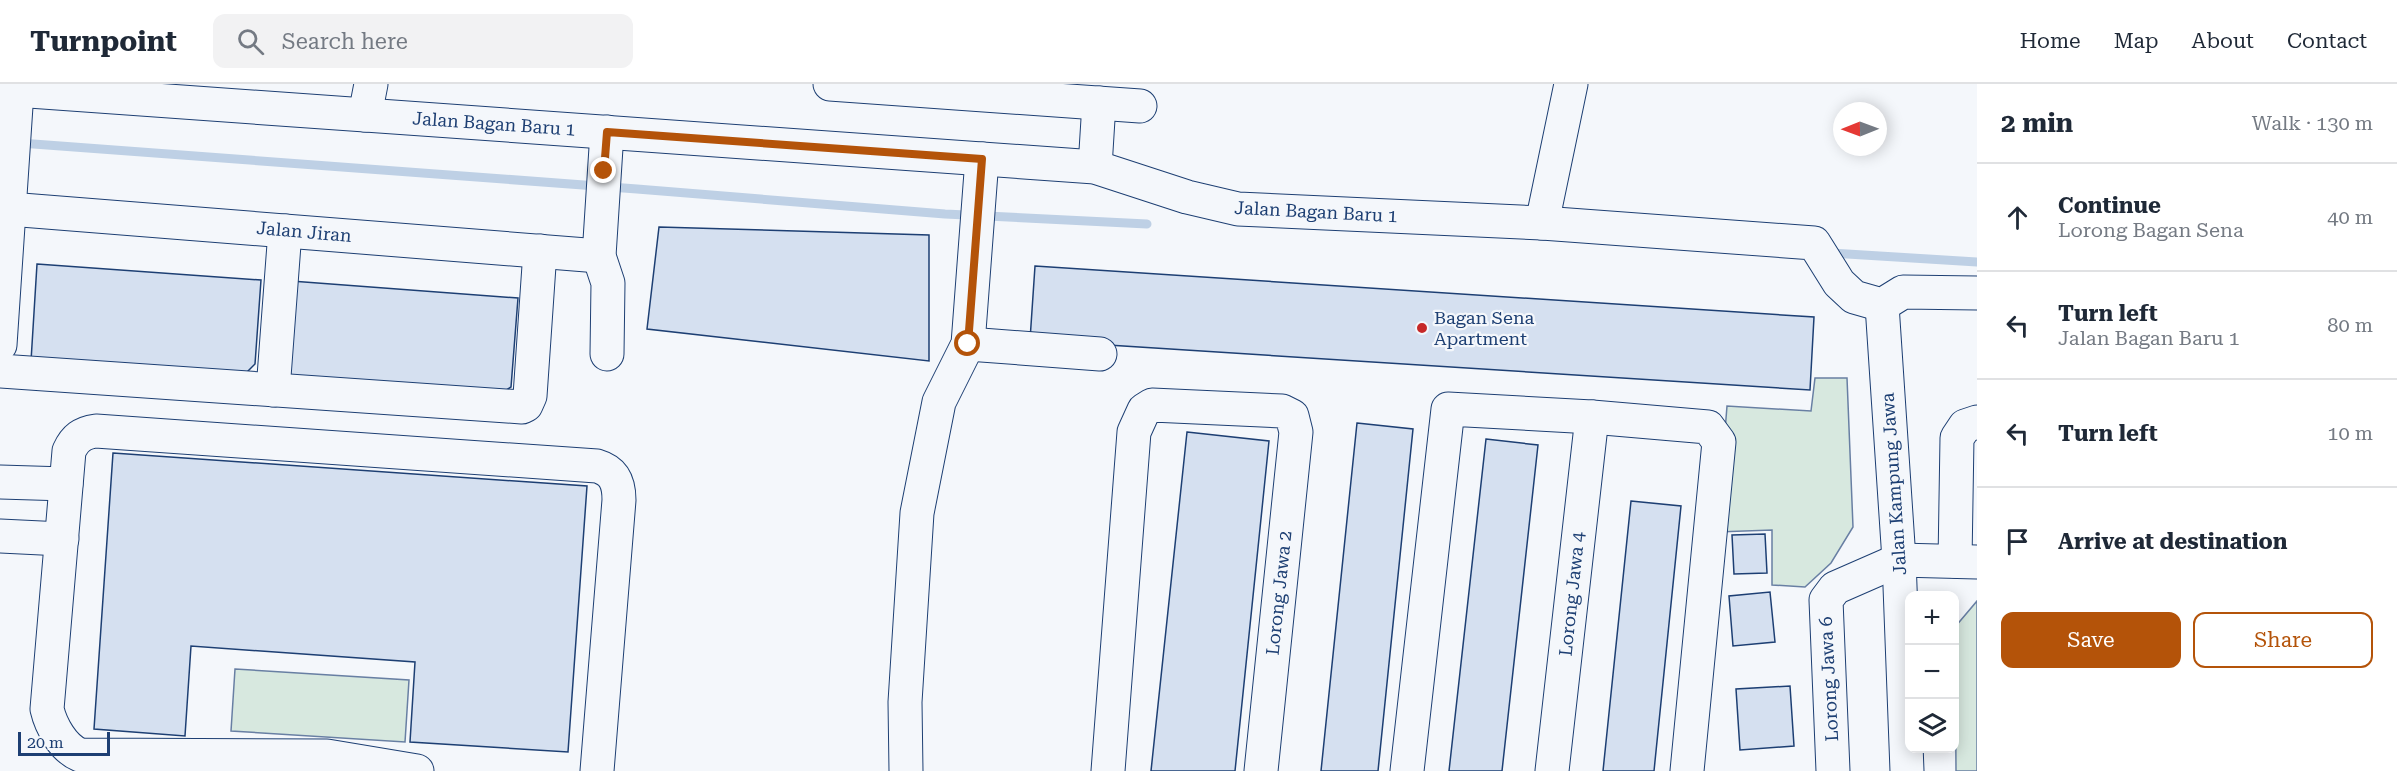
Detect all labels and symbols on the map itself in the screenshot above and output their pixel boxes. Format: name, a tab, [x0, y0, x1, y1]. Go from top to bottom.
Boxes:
north arrow	[1833, 102, 1887, 156]
street label: Jalan Bagan Baru 1	[412, 107, 576, 140]
route end	[590, 157, 616, 183]
street label: Jalan Bagan Baru 1	[1234, 197, 1398, 226]
street label: Jalan Jiran	[256, 217, 353, 246]
place label: Bagan Sena Apartment	[1434, 307, 1535, 349]
marker: Bagan Sena Apartment	[1415, 321, 1429, 335]
route start	[954, 330, 980, 356]
street label: Jalan Kampung Jawa	[1877, 392, 1910, 576]
street label: Lorong Jawa 2	[1262, 530, 1295, 656]
street label: Lorong Jawa 4	[1555, 531, 1588, 657]
street label: Lorong Jawa 6	[1815, 616, 1842, 742]
scale bar	[18, 729, 110, 756]

